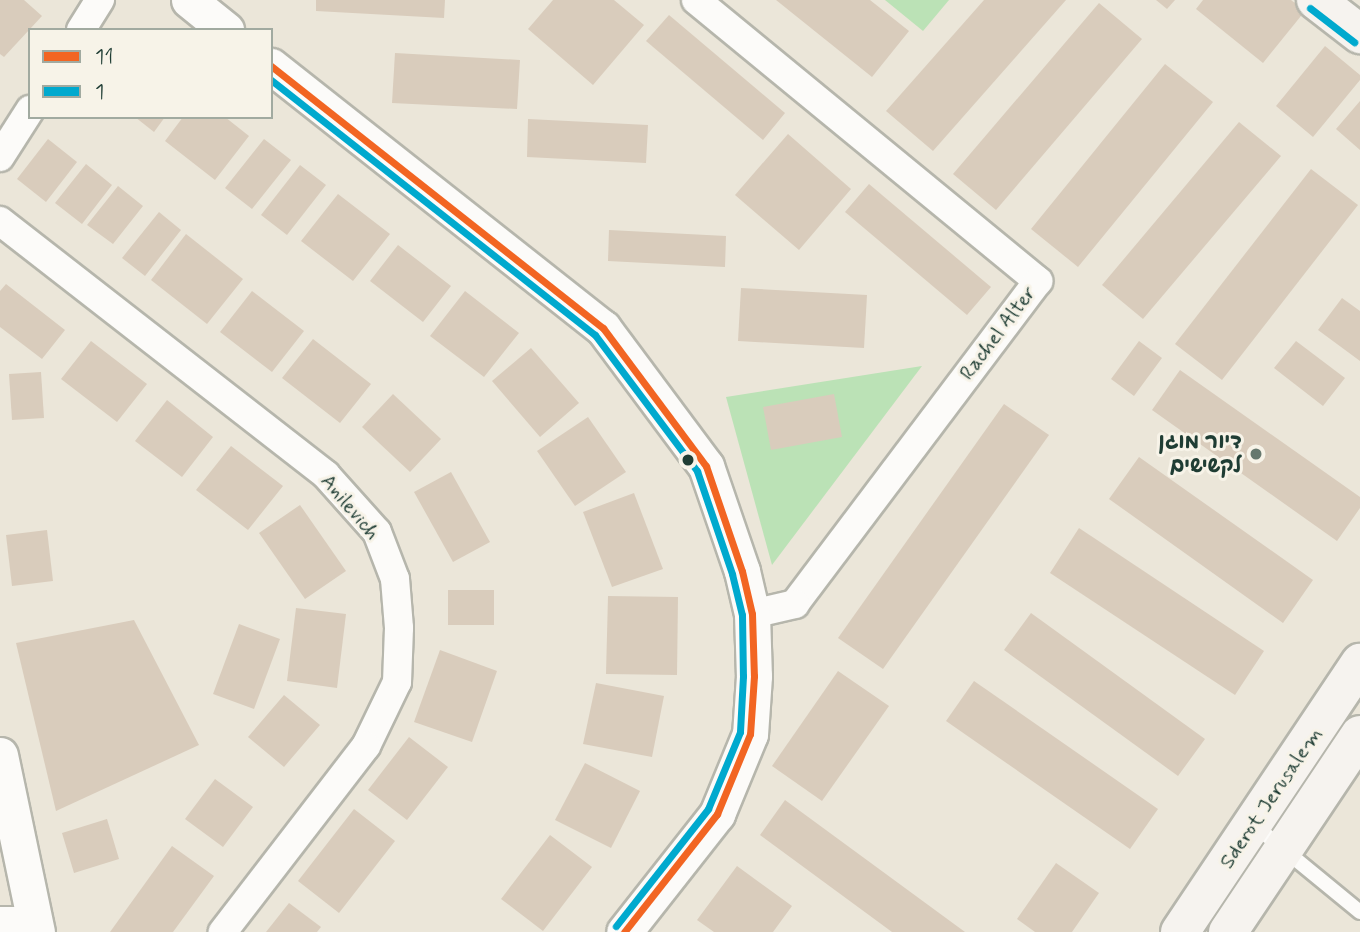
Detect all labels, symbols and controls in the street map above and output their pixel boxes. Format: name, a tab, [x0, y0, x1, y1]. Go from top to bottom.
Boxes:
legend	[28, 28, 273, 119]
text: 11	[95, 43, 113, 71]
text: 1	[95, 78, 104, 106]
street label: Rachel Alter	[955, 281, 1041, 385]
place label: דיור מוגן לקשישים	[1158, 429, 1242, 479]
marker: דיור מוגן לקשישים	[1248, 446, 1264, 462]
unlabelled marker	[681, 453, 695, 467]
street label: Anilevich	[315, 469, 385, 545]
street label: Sderot Jerusalem	[1215, 724, 1327, 872]

